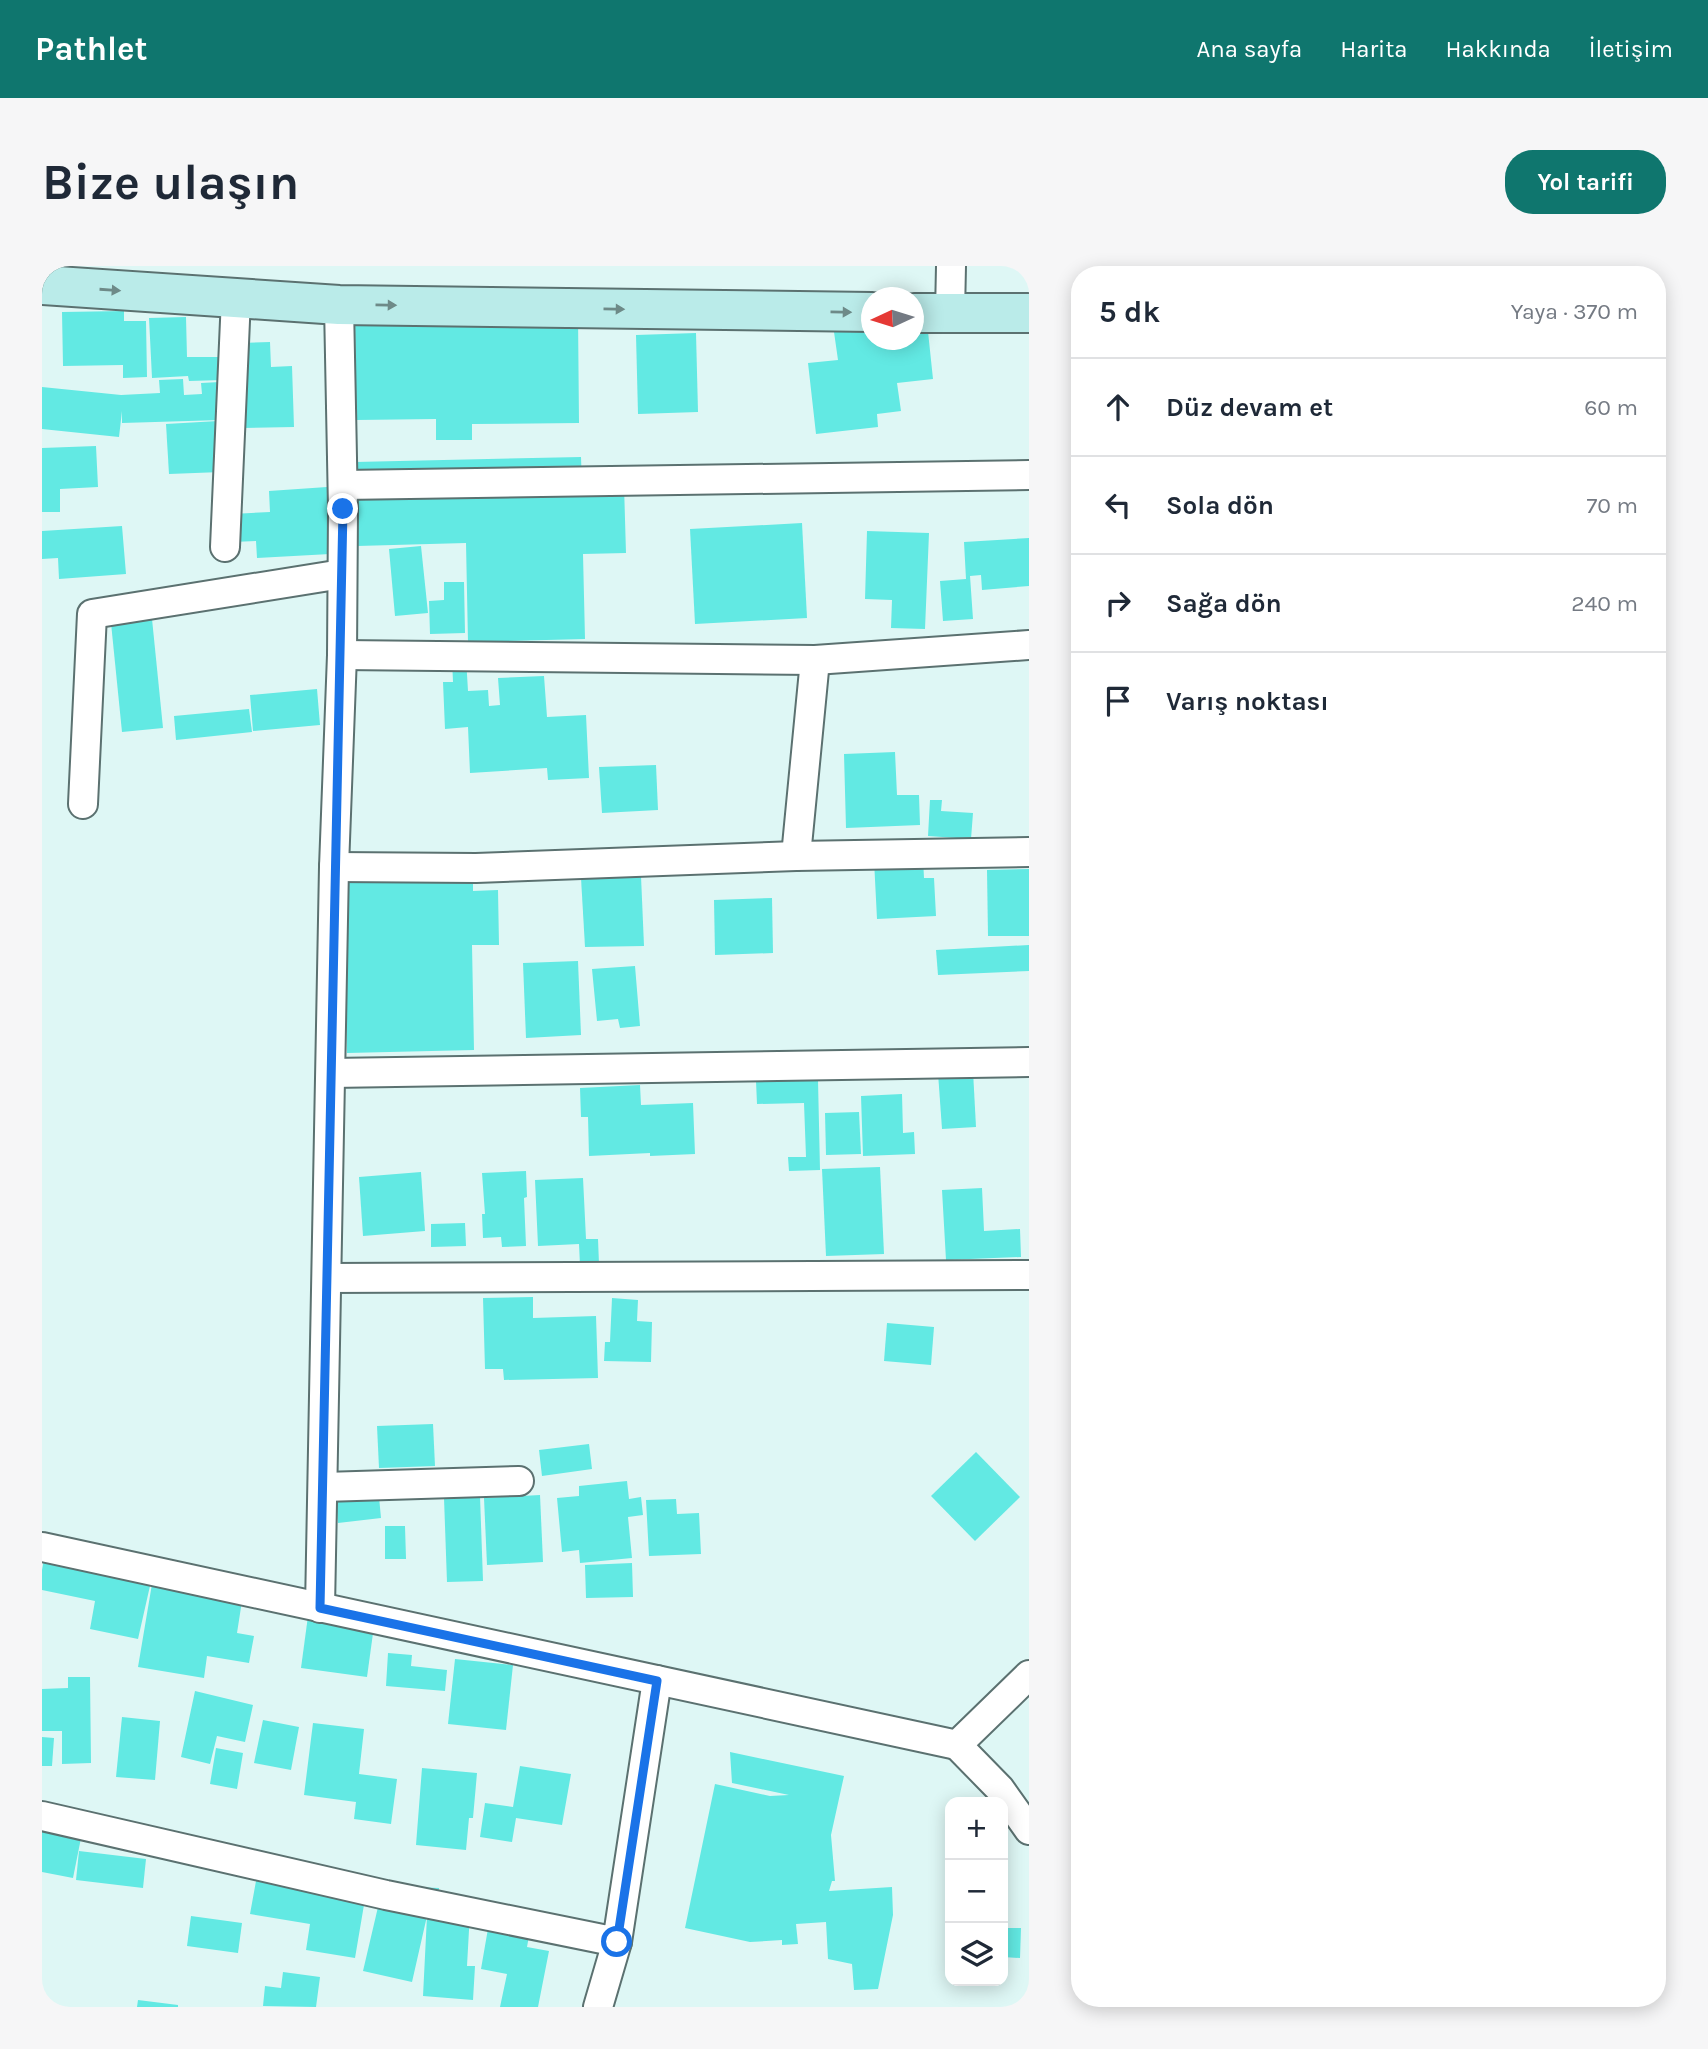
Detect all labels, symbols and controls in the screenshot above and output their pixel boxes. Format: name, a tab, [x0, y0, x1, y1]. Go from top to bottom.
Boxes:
text: Pathlet	[35, 30, 148, 68]
text: Ana sayfa	[1197, 35, 1302, 63]
text: Harita	[1340, 35, 1407, 63]
text: Hakkında	[1445, 35, 1551, 63]
text: İletişim	[1589, 35, 1673, 63]
button: Yol tarifi	[1505, 150, 1666, 214]
text: Bize ulaşın	[42, 154, 299, 211]
one-way arrow	[99, 285, 121, 296]
north arrow	[861, 287, 924, 350]
text: 5 dk	[1099, 294, 1160, 330]
text: Yaya · 370 m	[1511, 298, 1638, 325]
one-way arrow	[375, 300, 397, 311]
one-way arrow	[603, 303, 625, 314]
one-way arrow	[830, 306, 852, 317]
icon: ahead	[1099, 388, 1137, 426]
text: Düz devam et	[1166, 392, 1333, 423]
text: 60 m	[1584, 394, 1638, 421]
icon: left	[1099, 486, 1137, 524]
text: Sola dön	[1166, 490, 1274, 521]
text: 70 m	[1587, 492, 1638, 519]
route end	[327, 493, 358, 524]
icon: right	[1099, 584, 1137, 622]
text: Sağa dön	[1166, 588, 1282, 619]
text: 240 m	[1571, 590, 1638, 617]
icon: arrive	[1099, 682, 1137, 720]
text: Varış noktası	[1166, 686, 1329, 717]
map controls	[945, 1797, 1008, 1986]
button: +	[945, 1797, 1008, 1860]
button: −	[945, 1860, 1008, 1923]
button: layers	[945, 1923, 1008, 1986]
route start	[601, 1926, 632, 1957]

